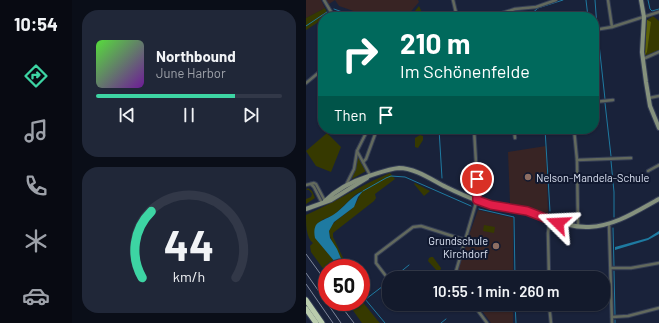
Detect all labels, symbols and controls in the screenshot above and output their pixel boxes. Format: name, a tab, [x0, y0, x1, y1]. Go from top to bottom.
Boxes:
text: 10:54	[14, 13, 58, 35]
text: 210 m	[400, 26, 470, 60]
icon: right	[334, 28, 386, 80]
text: Northbound	[156, 47, 236, 65]
text: Im Schönenfelde	[400, 60, 530, 82]
icon: directions	[22, 62, 50, 90]
text: June Harbor	[156, 65, 226, 81]
icon: previous	[116, 104, 138, 126]
icon: pause	[178, 104, 200, 126]
icon: next	[240, 104, 262, 126]
icon: arrive	[375, 104, 397, 126]
text: Then	[334, 106, 367, 124]
icon: music	[22, 117, 50, 145]
pin	[460, 162, 494, 196]
icon: arrive	[466, 168, 488, 190]
place label: Nelson-Mandela-Schule	[536, 171, 649, 184]
icon: phone	[22, 172, 50, 200]
marker: Nelson-Mandela-Schule	[523, 172, 533, 182]
position arrow	[537, 202, 579, 244]
text: 44	[164, 219, 214, 269]
icon: climate	[22, 227, 50, 255]
place label: Grundschule Kirchdorf	[428, 234, 488, 260]
marker: Grundschule Kirchdorf	[491, 241, 501, 251]
speed limit sign: 50	[318, 259, 370, 311]
text: km/h	[173, 267, 205, 284]
icon: car	[22, 282, 50, 310]
text: 10:55 · 1 min · 260 m	[433, 282, 559, 300]

